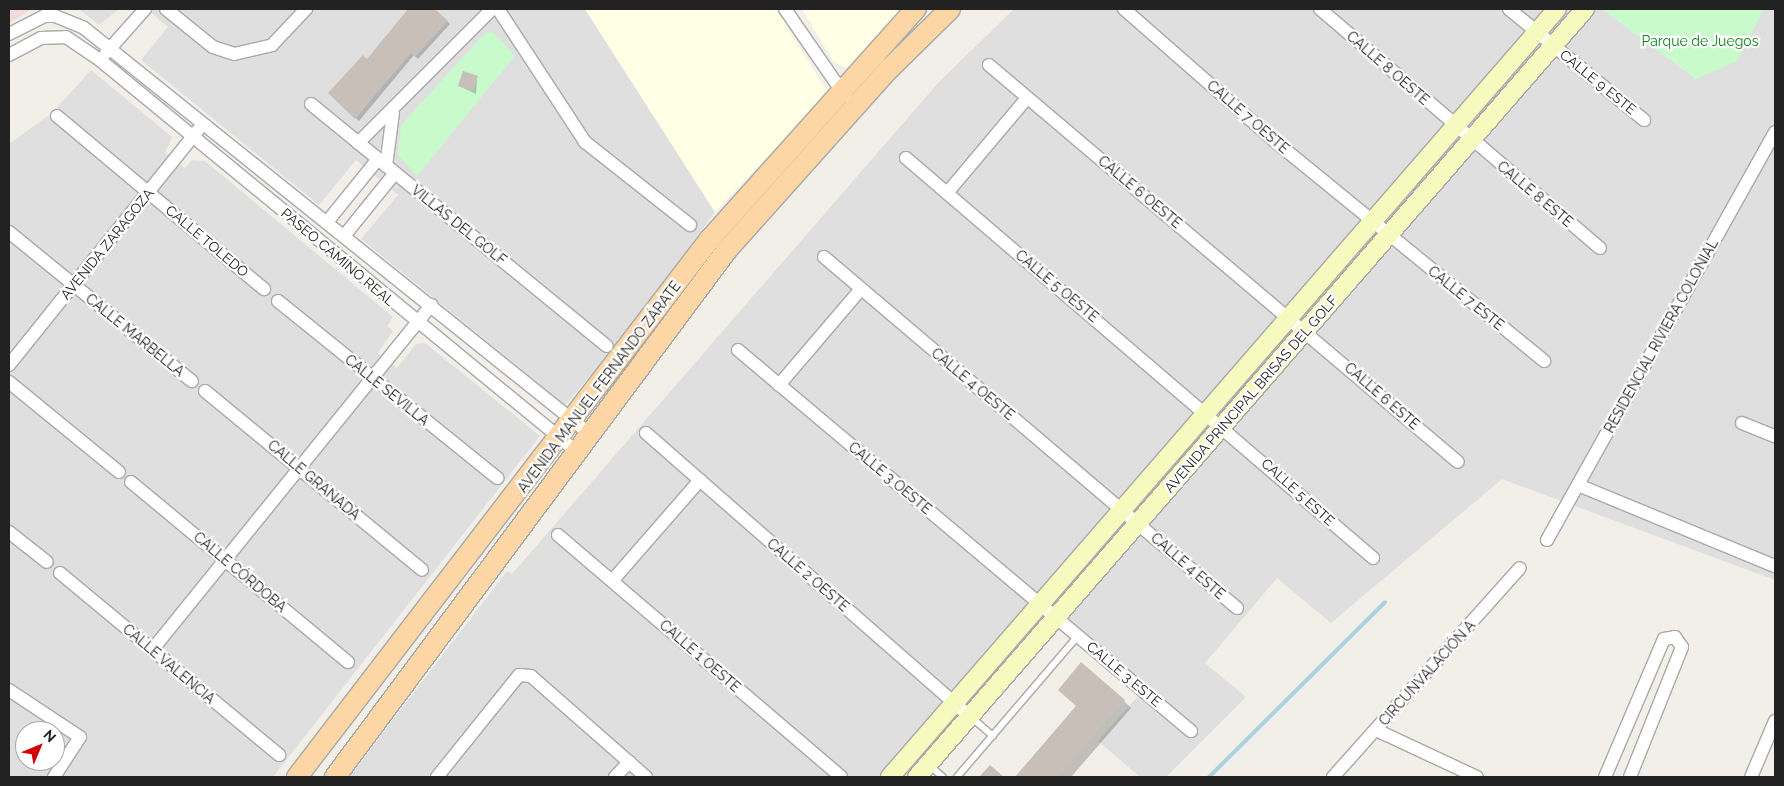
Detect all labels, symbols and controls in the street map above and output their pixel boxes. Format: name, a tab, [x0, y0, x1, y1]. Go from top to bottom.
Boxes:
street label: CALLE 8 OESTE	[1343, 28, 1433, 108]
park label: Parque de Juegos	[1641, 33, 1759, 49]
street label: CALLE 9 ESTE	[1557, 46, 1639, 118]
street label: CALLE 7 OESTE	[1204, 77, 1292, 157]
street label: CALLE 6 OESTE	[1095, 152, 1185, 232]
street label: CALLE 8 ESTE	[1494, 158, 1576, 230]
street label: VILLAS DEL GOLF	[408, 181, 510, 269]
street label: AVENIDA ZARAGOZA	[57, 185, 157, 303]
street label: CALLE TOLEDO	[162, 201, 252, 281]
street label: PASEO CAMINO REAL	[278, 205, 398, 309]
street label: RESIDENCIAL RIVIERA COLONIAL	[1600, 236, 1722, 436]
street label: CALLE 5 OESTE	[1012, 246, 1102, 326]
street label: CALLE 7 ESTE	[1425, 262, 1507, 334]
street label: AVENIDA MANUEL FERNANDO ZÁRATE	[514, 278, 684, 496]
street label: CALLE MARBELLA	[82, 290, 188, 380]
street label: AVENIDA PRINCIPAL BRISAS DEL GOLF	[1160, 292, 1342, 496]
street label: CALLE 4 OESTE	[928, 344, 1018, 424]
street label: CALLE SEVILLA	[342, 351, 432, 429]
street label: CALLE 6 ESTE	[1341, 359, 1423, 433]
street label: CALLE GRANADA	[264, 436, 364, 524]
street label: CALLE 3 OESTE	[845, 438, 935, 518]
street label: CALLE 5 ESTE	[1258, 455, 1338, 529]
street label: CALLE CÓRDOBA	[190, 528, 290, 616]
street label: CALLE 4 ESTE	[1148, 529, 1228, 603]
street label: CALLE 2 OESTE	[764, 535, 852, 615]
street label: CALLE 1 OESTE	[656, 616, 744, 696]
street label: CIRCUNVALACIÓN A	[1375, 617, 1479, 729]
street label: CALLE VALENCIA	[119, 620, 219, 708]
street label: CALLE 3 ESTE	[1083, 638, 1165, 710]
north arrow	[15, 721, 65, 771]
text: N	[40, 727, 59, 746]

